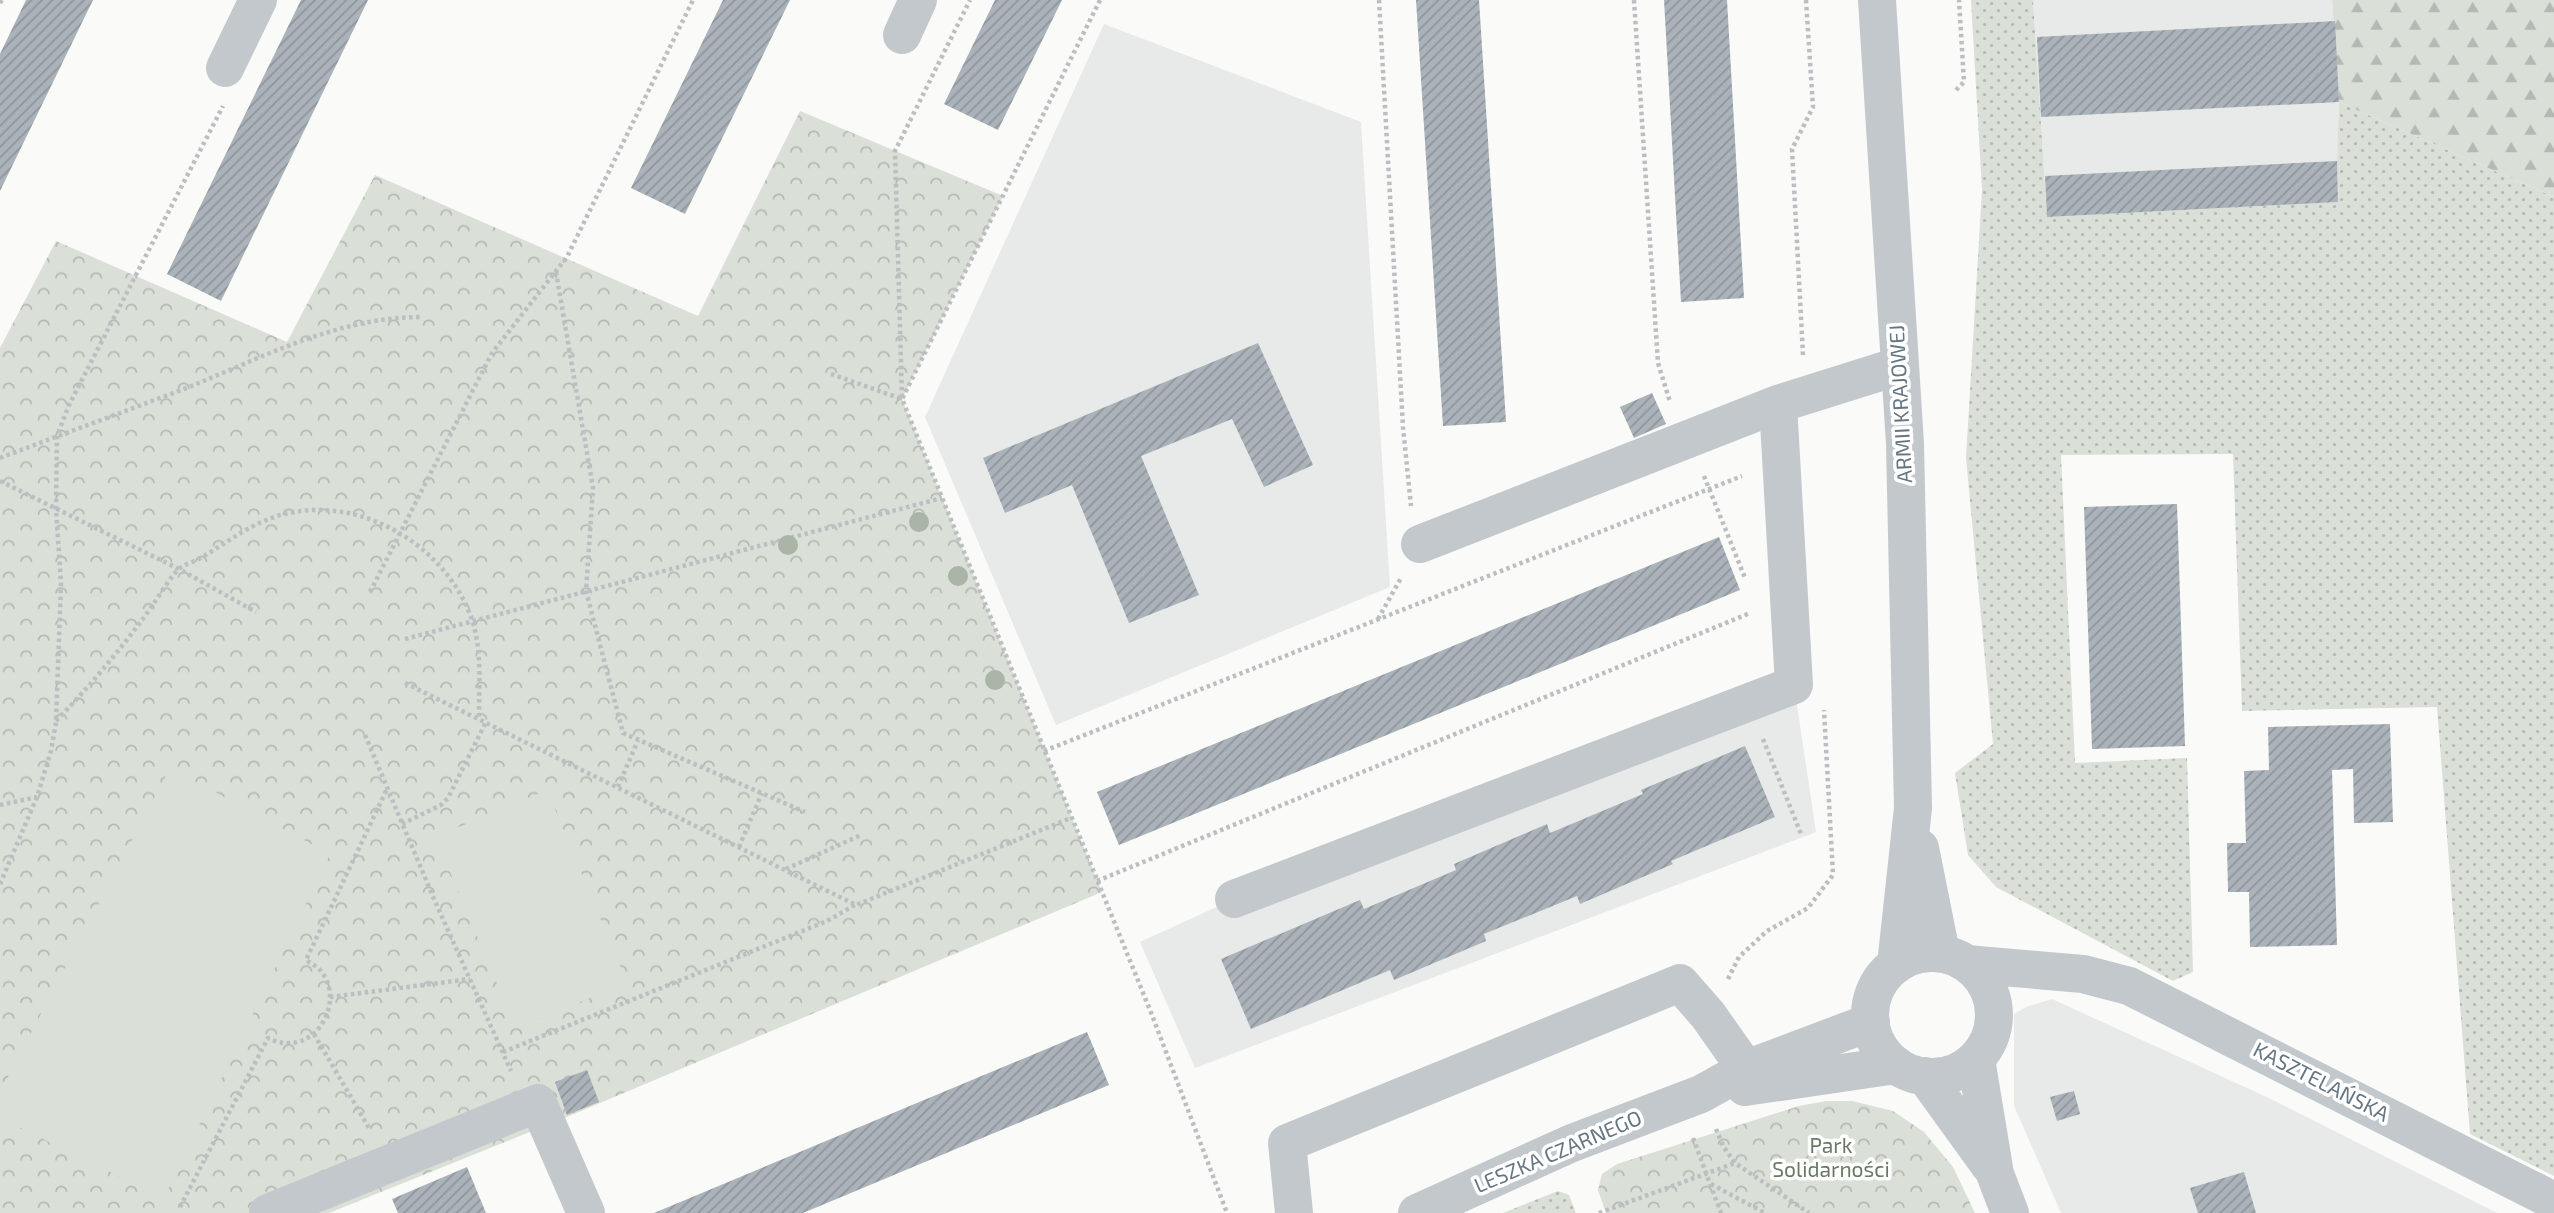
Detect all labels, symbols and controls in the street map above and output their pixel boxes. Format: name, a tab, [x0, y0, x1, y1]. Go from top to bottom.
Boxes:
street label: ARMII KRAJOWEJ	[1883, 324, 1916, 484]
street label: KASZTELAŃSKA	[2250, 1036, 2394, 1126]
street label: LESZKA CZARNEGO	[1470, 1104, 1645, 1197]
park label: Park Solidarności	[1772, 1132, 1890, 1181]

